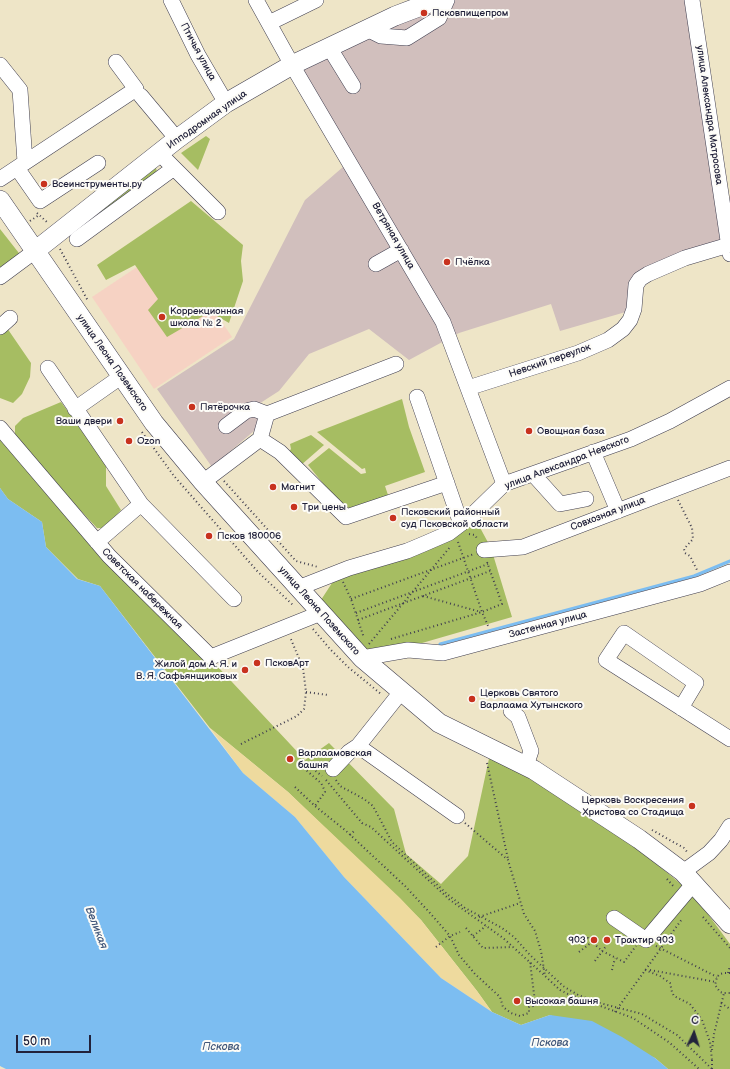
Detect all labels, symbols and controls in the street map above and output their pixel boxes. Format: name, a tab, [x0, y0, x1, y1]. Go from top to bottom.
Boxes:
place label: Псковпищепром	[432, 7, 508, 19]
marker: Псковпищепром	[419, 8, 429, 18]
street label: Птичья улица	[178, 21, 218, 83]
street label: улица Александра Матросова	[693, 45, 725, 185]
street label: Ипподромная улица	[165, 88, 249, 152]
place label: Всеинструменты.ру	[52, 178, 142, 190]
marker: Всеинструменты.ру	[39, 179, 49, 189]
street label: Ветряная улица	[369, 200, 417, 272]
place label: Пчёлка	[455, 256, 490, 268]
marker: Пчёлка	[442, 257, 452, 267]
place label: Коррекционная школа № 2	[170, 305, 243, 328]
street label: улица Леона Поземского	[74, 312, 150, 414]
marker: Коррекционная школа № 2	[157, 312, 167, 322]
street label: Невский переулок	[507, 341, 593, 381]
place label: Пятёрочка	[200, 401, 250, 413]
marker: Пятёрочка	[187, 402, 197, 412]
place label: Ваши двери	[56, 415, 112, 427]
marker: Ваши двери	[115, 416, 125, 426]
place label: Овощная база	[537, 425, 605, 437]
marker: Овощная база	[524, 426, 534, 436]
street label: улица Александра Невского	[503, 434, 631, 492]
place label: Ozon	[137, 435, 160, 447]
marker: Ozon	[124, 436, 134, 446]
place label: Магнит	[281, 481, 315, 493]
marker: Магнит	[268, 482, 278, 492]
street label: Совхозная улица	[569, 494, 647, 534]
place label: Три цены	[302, 501, 346, 513]
marker: Три цены	[289, 502, 299, 512]
place label: Псковский районный суд Псковской области	[401, 506, 508, 530]
marker: Псковский районный суд Псковской области	[388, 513, 398, 523]
place label: Псков 180006	[217, 530, 281, 542]
marker: Псков 180006	[204, 531, 214, 541]
street label: Советская набережная	[99, 546, 185, 632]
street label: улица Леона Поземского	[276, 564, 362, 658]
street label: Застенная улица	[508, 609, 588, 641]
place label: ПсковАрт	[265, 657, 309, 669]
place label: Жилой дом А. Я. и В. Я. Сафьянщиковых	[136, 658, 237, 682]
marker: ПсковАрт	[252, 658, 262, 668]
marker: Жилой дом А. Я. и В. Я. Сафьянщиковых	[240, 665, 250, 675]
place label: Церковь Святого Варлаама Хутынского	[480, 687, 583, 710]
marker: Церковь Святого Варлаама Хутынского	[467, 694, 477, 704]
place label: Варлаамовская башня	[298, 747, 372, 770]
marker: Варлаамовская башня	[285, 754, 295, 764]
place label: Церковь Воскресения Христова со Стадища	[582, 794, 684, 818]
marker: Церковь Воскресения Христова со Стадища	[687, 801, 697, 811]
water label: Великая	[82, 905, 110, 951]
place label: 903	[568, 934, 586, 946]
place label: Трактир 903	[615, 934, 674, 946]
marker: 903	[589, 935, 599, 945]
marker: Трактир 903	[602, 935, 612, 945]
place label: Высокая башня	[525, 995, 598, 1007]
marker: Высокая башня	[512, 996, 522, 1006]
north arrow	[674, 1013, 714, 1053]
text: С	[691, 1014, 699, 1027]
scale bar	[18, 1027, 93, 1053]
text: 50 m	[23, 1034, 50, 1049]
water label: Пскова	[531, 1036, 569, 1050]
water label: Пскова	[202, 1040, 240, 1054]

